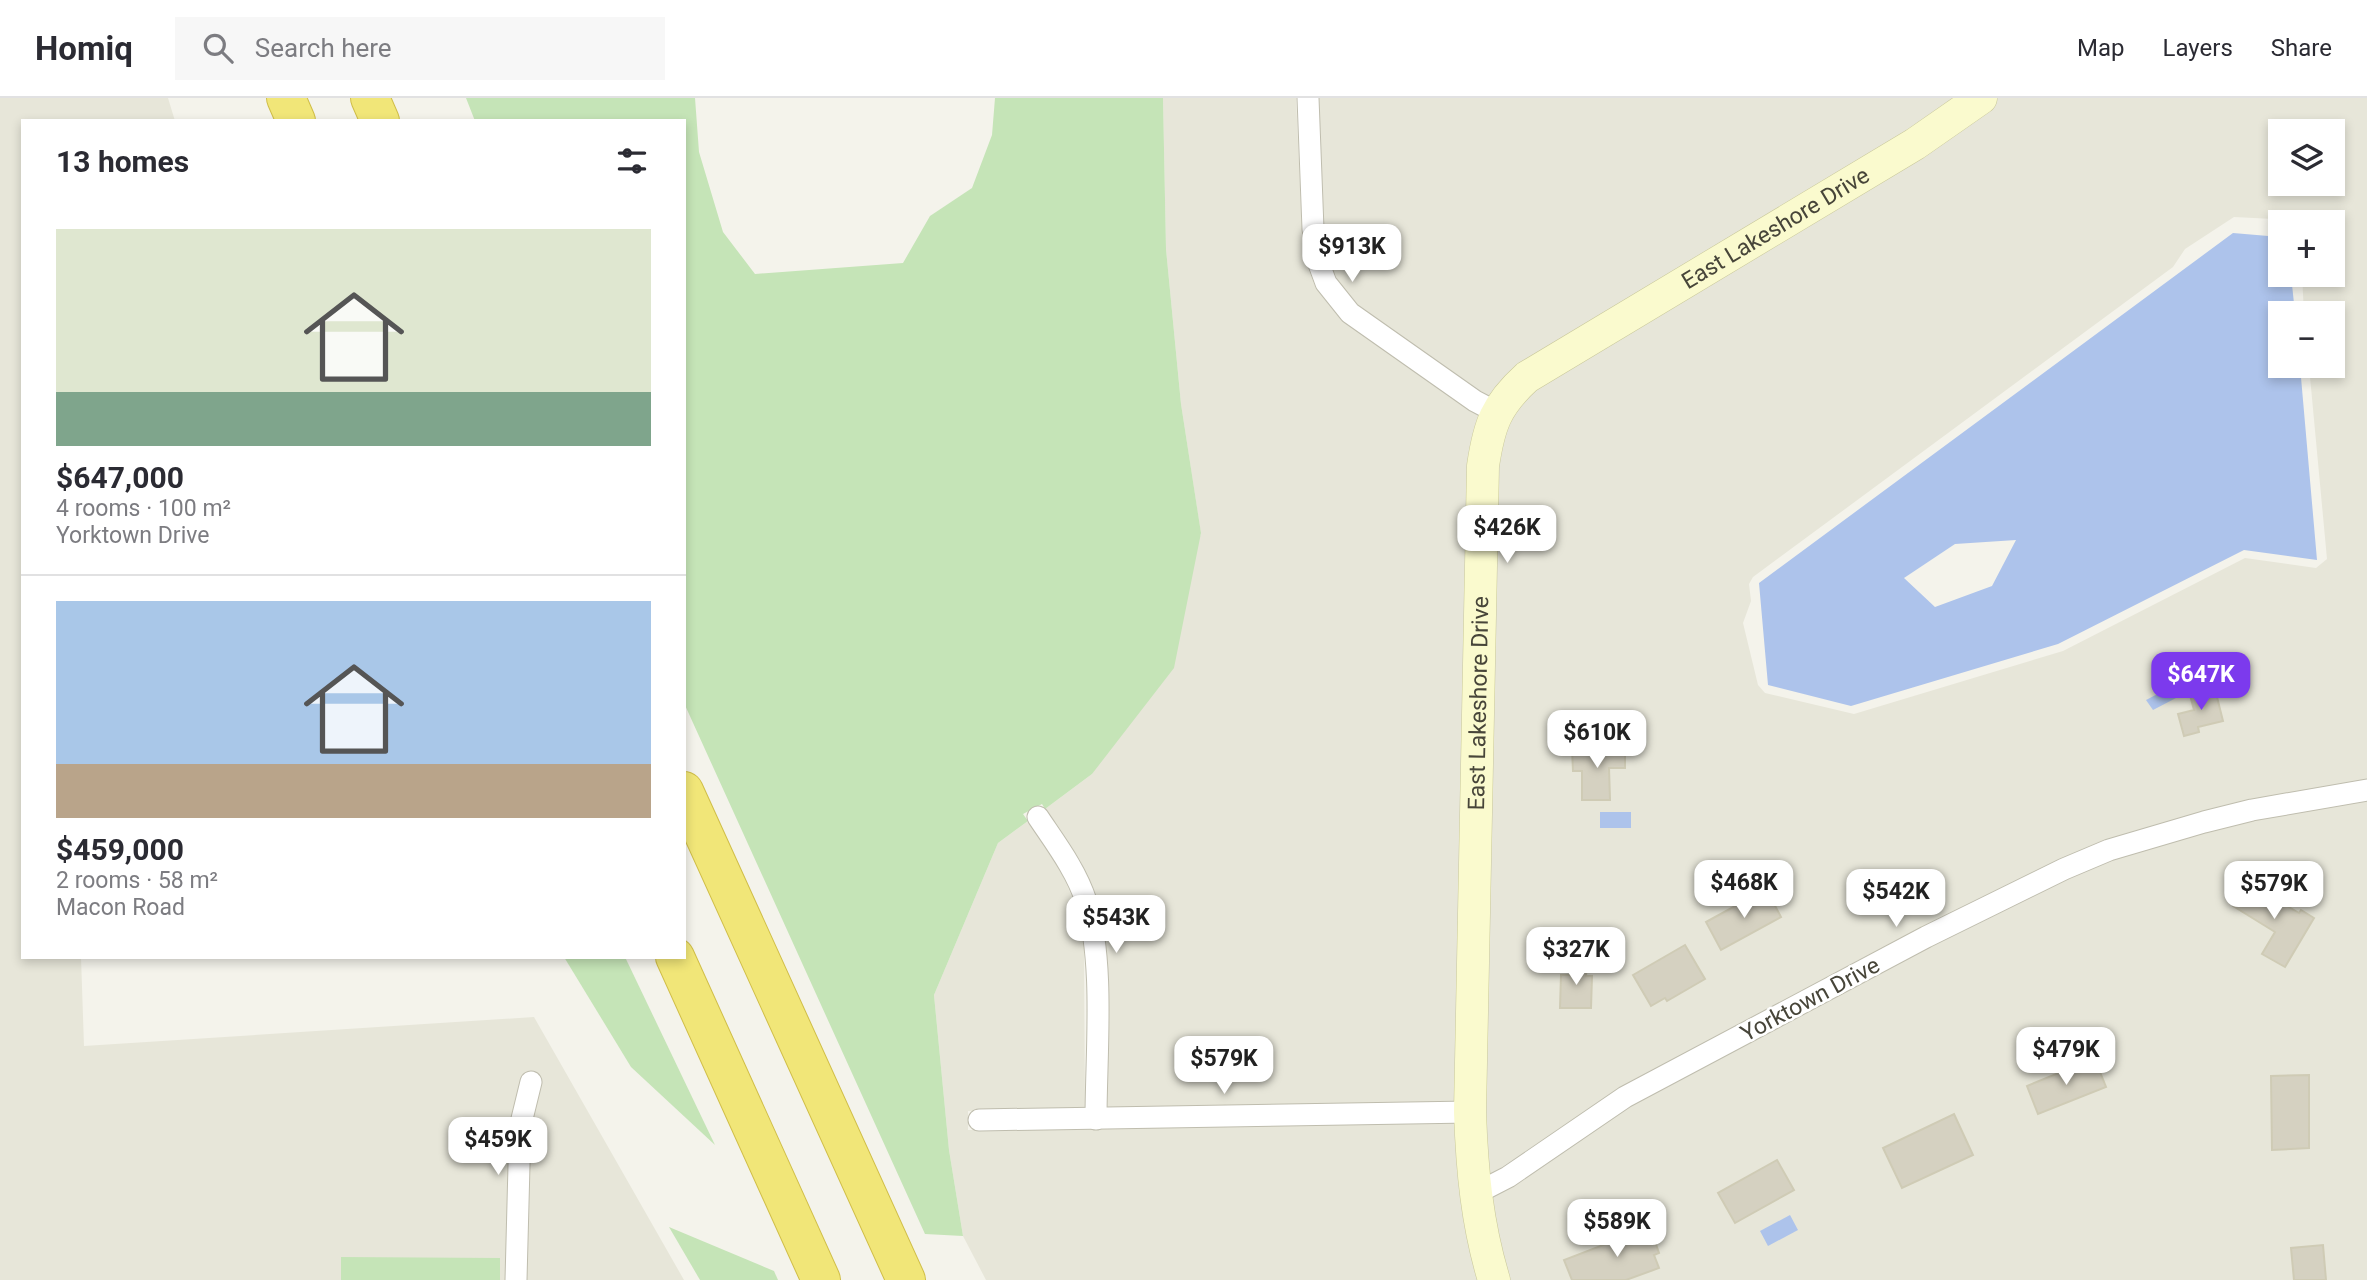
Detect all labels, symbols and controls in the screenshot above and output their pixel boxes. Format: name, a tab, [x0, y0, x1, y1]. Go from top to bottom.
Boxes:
search box	[175, 17, 665, 80]
text: Homiq	[35, 29, 133, 68]
icon: search	[199, 29, 237, 67]
text: Search here	[255, 33, 392, 63]
text: Map	[2077, 34, 2125, 62]
text: Layers	[2163, 34, 2233, 62]
text: Share	[2271, 34, 2332, 62]
map controls	[2268, 119, 2345, 378]
button: layers	[2268, 119, 2345, 196]
icon: filters	[613, 142, 651, 180]
text: 13 homes	[56, 144, 189, 179]
street label: East Lakeshore Drive	[1677, 162, 1874, 295]
button: +	[2268, 210, 2345, 287]
pin: $913K	[1303, 225, 1401, 284]
text: $913K	[1318, 233, 1386, 260]
icon: home	[291, 274, 417, 400]
button: −	[2268, 301, 2345, 378]
text: $647,000	[56, 460, 184, 495]
text: 4 rooms · 100 m²	[56, 495, 231, 522]
pin: $426K	[1458, 505, 1556, 565]
text: $426K	[1473, 514, 1541, 541]
text: Yorktown Drive	[56, 522, 209, 549]
street label: East Lakeshore Drive	[1463, 596, 1494, 811]
icon: home	[291, 646, 417, 772]
pin: $647K	[2152, 652, 2250, 712]
text: $647K	[2167, 661, 2235, 688]
pin: $610K	[1548, 710, 1646, 770]
text: $610K	[1563, 719, 1631, 746]
text: $459,000	[56, 832, 184, 867]
pin: $468K	[1695, 860, 1793, 920]
pin: $579K	[2225, 862, 2323, 921]
text: 2 rooms · 58 m²	[56, 867, 218, 894]
text: $468K	[1710, 869, 1778, 896]
pin: $542K	[1847, 870, 1945, 929]
text: $579K	[2240, 870, 2308, 897]
text: $542K	[1862, 878, 1930, 905]
text: Macon Road	[56, 894, 185, 921]
pin: $543K	[1067, 896, 1165, 955]
text: $543K	[1082, 904, 1150, 931]
pin: $327K	[1527, 928, 1625, 987]
text: $327K	[1542, 936, 1610, 963]
street label: Yorktown Drive	[1736, 952, 1884, 1047]
pin: $479K	[2017, 1028, 2115, 1087]
text: $479K	[2032, 1036, 2100, 1063]
pin: $579K	[1175, 1037, 1273, 1096]
text: $579K	[1190, 1045, 1258, 1072]
pin: $459K	[449, 1118, 547, 1177]
text: $459K	[464, 1126, 532, 1153]
pin: $589K	[1568, 1200, 1666, 1259]
text: $589K	[1583, 1208, 1651, 1235]

